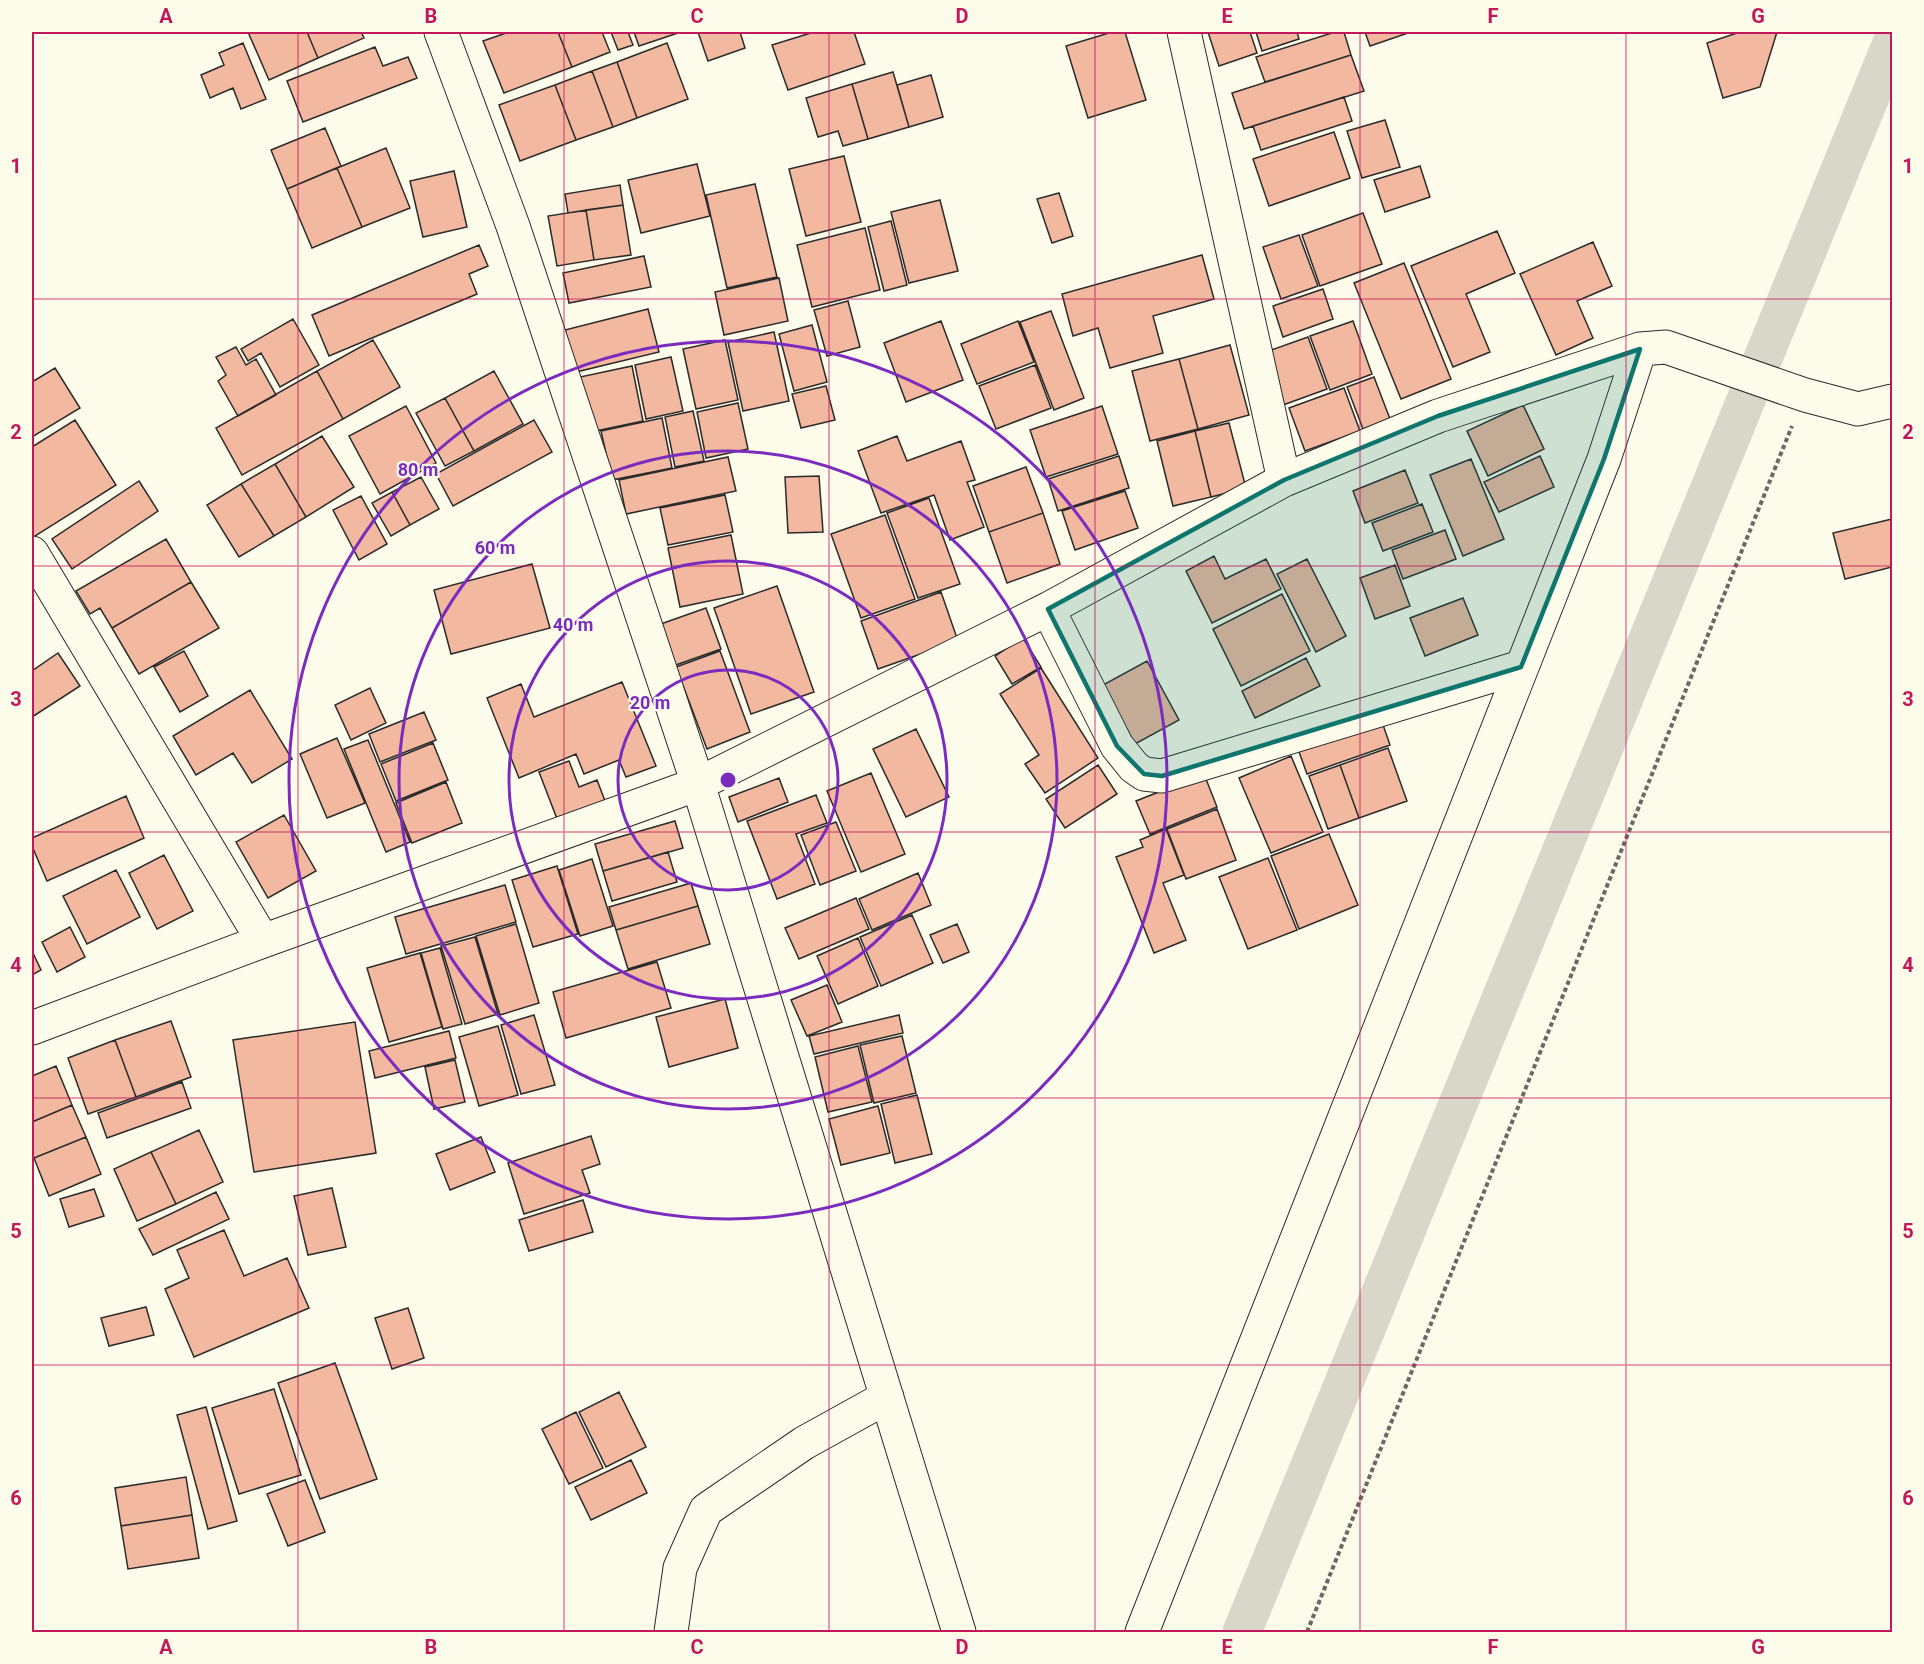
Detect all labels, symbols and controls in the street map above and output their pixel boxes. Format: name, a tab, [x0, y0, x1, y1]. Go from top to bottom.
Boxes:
text: A	[159, 4, 173, 28]
text: B	[425, 4, 437, 28]
text: C	[690, 4, 704, 28]
text: D	[956, 4, 969, 28]
text: E	[1221, 4, 1233, 28]
text: F	[1488, 4, 1499, 28]
text: G	[1751, 4, 1765, 28]
text: 1	[10, 154, 22, 178]
text: 1	[1902, 154, 1914, 178]
text: 2	[10, 420, 22, 444]
text: 2	[1902, 420, 1914, 444]
text: 80 m	[398, 459, 438, 480]
text: 60 m	[475, 537, 515, 558]
text: 40 m	[553, 614, 593, 635]
text: 3	[10, 687, 22, 711]
text: 3	[1902, 687, 1914, 711]
text: 20 m	[630, 692, 670, 713]
centre of rings	[718, 770, 738, 790]
text: 4	[10, 953, 22, 977]
text: 4	[1902, 953, 1914, 977]
text: 5	[10, 1219, 22, 1243]
text: 5	[1902, 1219, 1914, 1243]
text: 6	[10, 1486, 22, 1510]
text: 6	[1902, 1486, 1914, 1510]
text: A	[159, 1635, 173, 1659]
text: B	[425, 1635, 437, 1659]
text: C	[690, 1635, 704, 1659]
text: D	[956, 1635, 969, 1659]
text: E	[1221, 1635, 1233, 1659]
text: F	[1488, 1635, 1499, 1659]
text: G	[1751, 1635, 1765, 1659]

